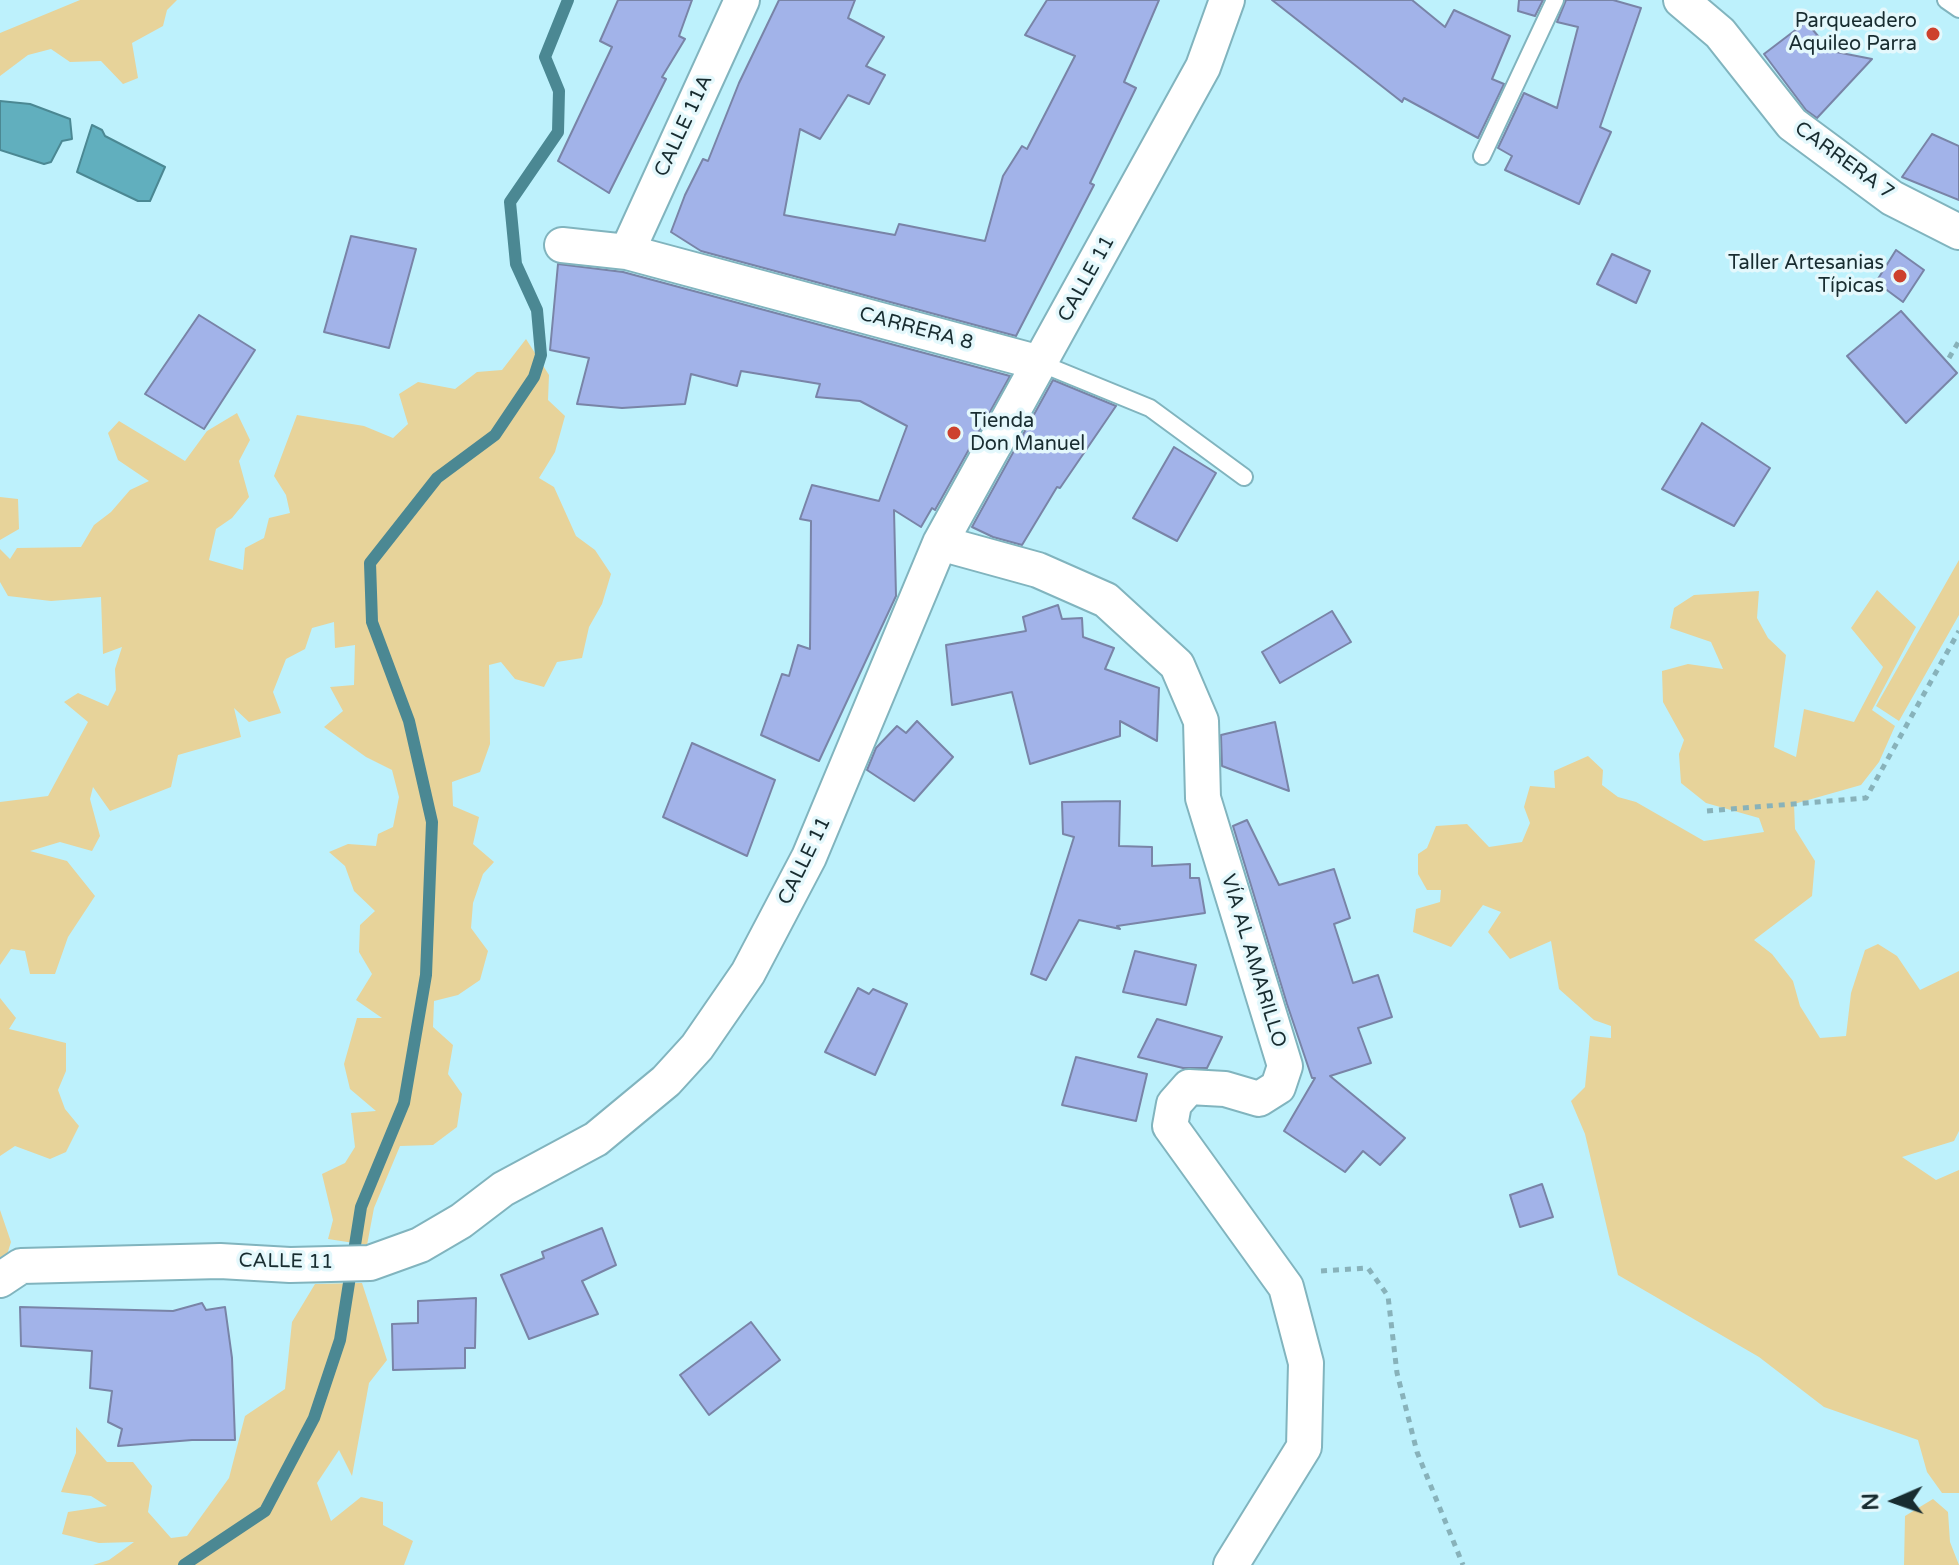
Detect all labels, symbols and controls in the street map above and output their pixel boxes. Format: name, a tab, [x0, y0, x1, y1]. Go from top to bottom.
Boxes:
place label: Parqueadero Aquileo Parra	[1788, 10, 1917, 57]
marker: Parqueadero Aquileo Parra	[1924, 25, 1942, 43]
street label: CALLE 11A	[650, 71, 718, 181]
street label: CARRERA 7	[1790, 117, 1898, 205]
street label: CALLE 11	[1053, 232, 1121, 326]
place label: Taller Artesanias Típicas	[1728, 252, 1884, 299]
marker: Taller Artesanias Típicas	[1891, 267, 1909, 285]
street label: CARRERA 8	[856, 302, 976, 356]
place label: Tienda Don Manuel	[970, 410, 1085, 457]
marker: Tienda Don Manuel	[945, 424, 963, 442]
street label: CALLE 11	[773, 813, 837, 909]
street label: VÍA AL AMARILLO	[1215, 872, 1291, 1050]
street label: CALLE 11	[238, 1249, 334, 1275]
north arrow	[1855, 1461, 1935, 1541]
text: N	[1858, 1493, 1884, 1511]

